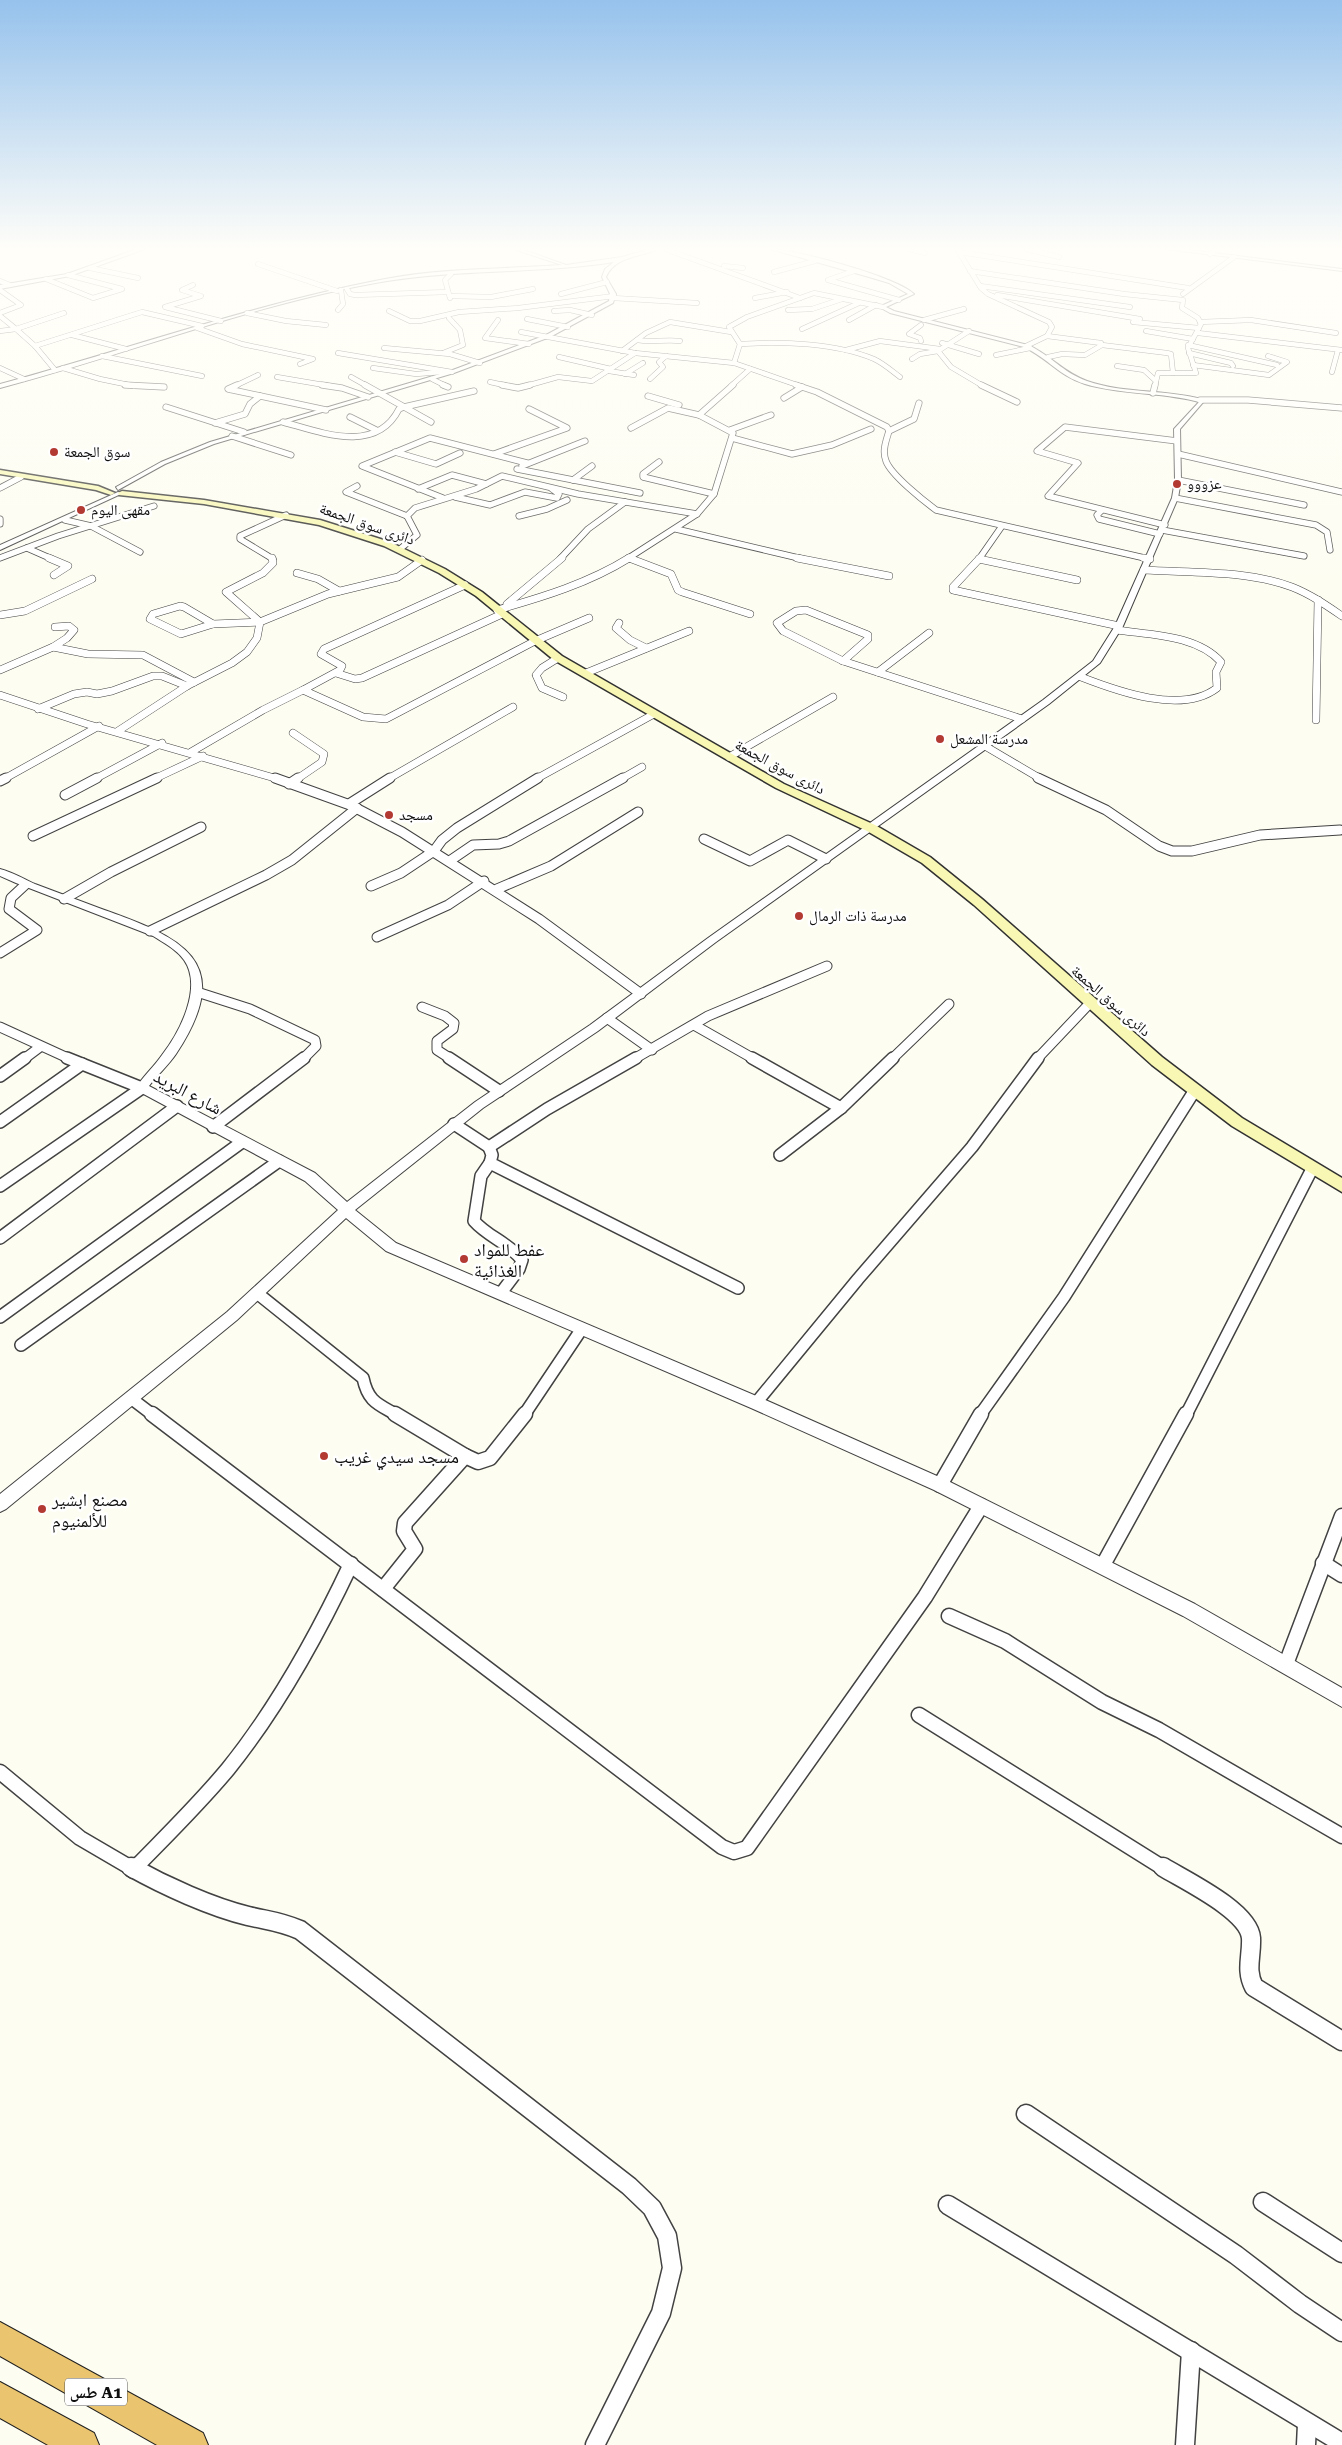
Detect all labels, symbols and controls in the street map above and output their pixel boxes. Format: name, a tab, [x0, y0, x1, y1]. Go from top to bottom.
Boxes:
place label: سوق الجمعة	[64, 443, 130, 462]
marker: سوق الجمعة	[48, 446, 60, 458]
place label: عزووو	[1187, 475, 1222, 493]
marker: عزووو	[1171, 478, 1183, 490]
street label: دائرى سوق الجمعة	[317, 499, 417, 550]
place label: مقهى اليوم	[91, 501, 150, 520]
marker: مقهى اليوم	[75, 504, 87, 516]
place label: مدرسة المشعل	[950, 730, 1028, 749]
marker: مدرسة المشعل	[934, 733, 946, 745]
street label: دائرى سوق الجمعة	[731, 736, 828, 799]
place label: مسجد	[399, 806, 433, 824]
marker: مسجد	[383, 809, 395, 821]
place label: مدرسة ذات الرمال	[809, 907, 907, 926]
marker: مدرسة ذات الرمال	[793, 910, 805, 922]
street label: دائرى سوق الجمعة	[1067, 962, 1154, 1041]
street label: شارع البريد	[150, 1065, 226, 1120]
place label: عفط للمواد الغذائية	[474, 1239, 544, 1281]
marker: عفط للمواد الغذائية	[458, 1253, 470, 1265]
place label: مسجد سيدي غريب	[334, 1446, 459, 1471]
marker: مسجد سيدي غريب	[318, 1450, 330, 1462]
place label: مصنع ابشير للألمنيوم	[51, 1489, 128, 1533]
marker: مصنع ابشير للألمنيوم	[36, 1503, 48, 1515]
road number: طس A1	[65, 2378, 127, 2406]

